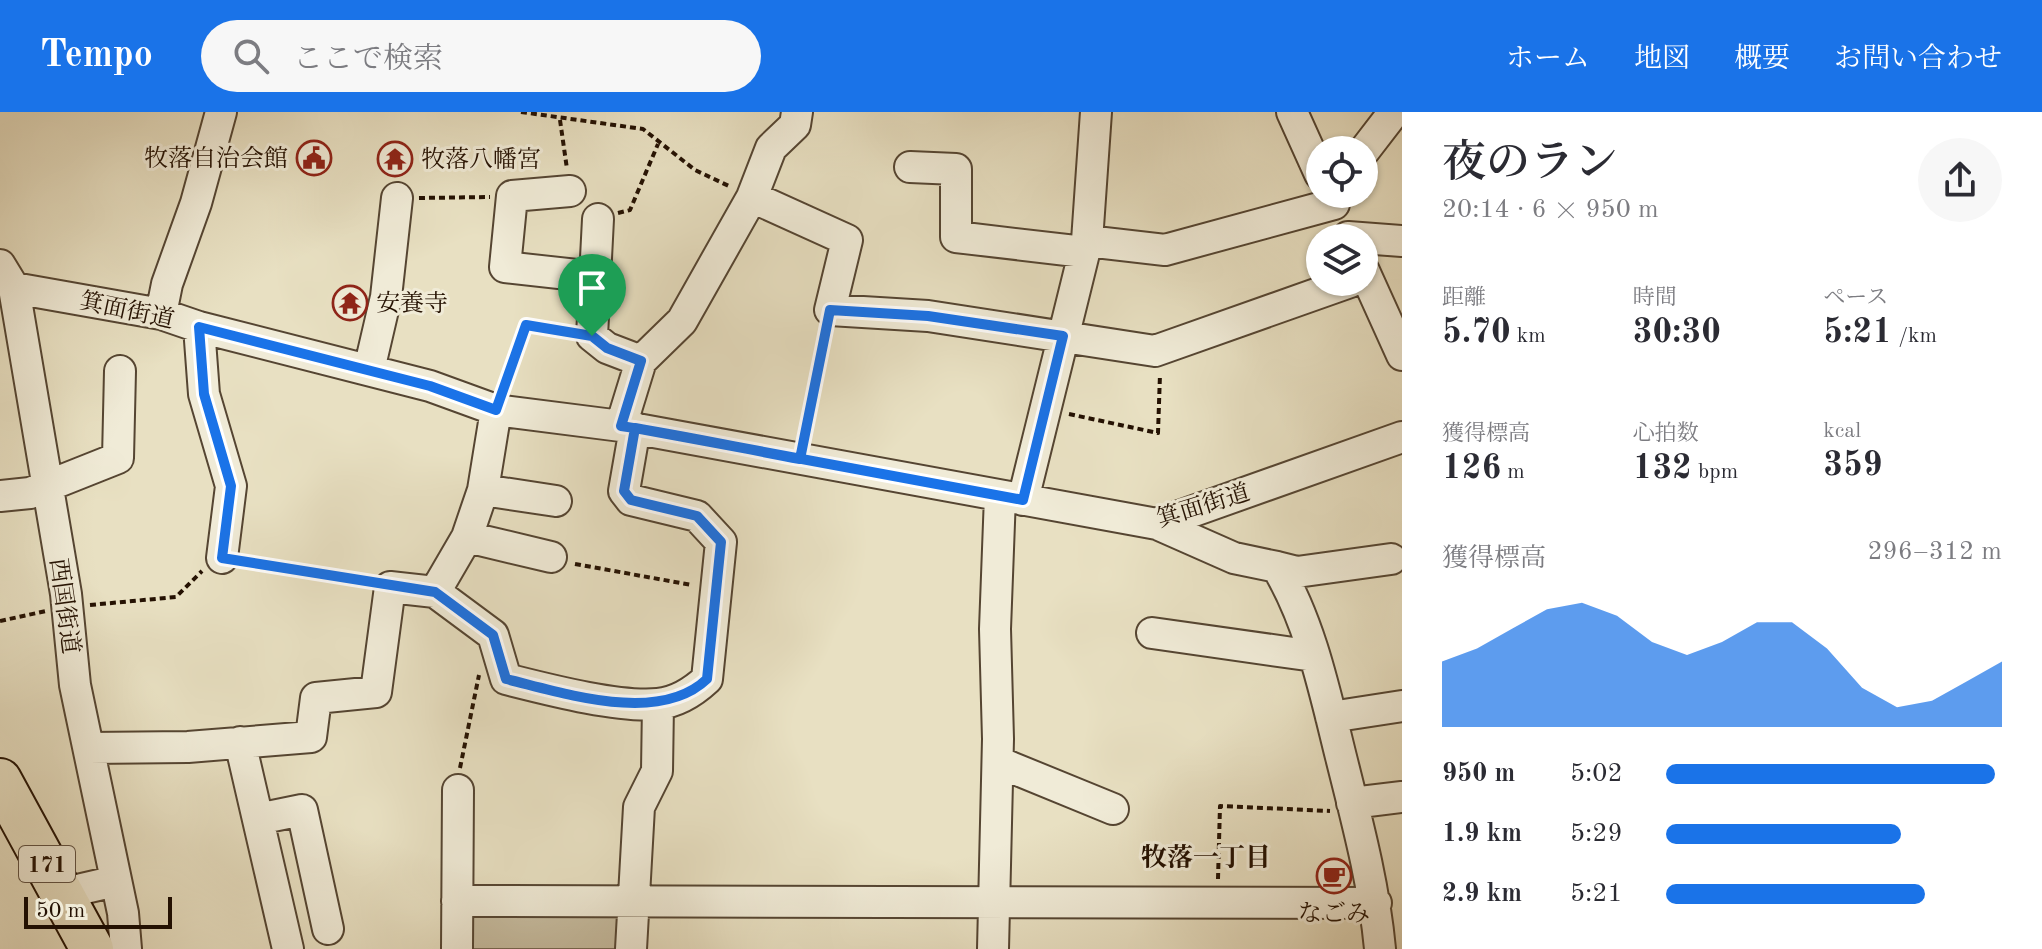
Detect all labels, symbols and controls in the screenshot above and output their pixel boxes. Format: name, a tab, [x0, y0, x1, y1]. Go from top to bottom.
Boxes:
search box	[201, 20, 761, 92]
icon: search	[229, 34, 273, 78]
text: Tempo	[40, 37, 153, 75]
text: ここで検索	[293, 45, 443, 75]
text: ホーム	[1506, 46, 1590, 74]
text: 地図	[1634, 46, 1690, 74]
text: 概要	[1734, 46, 1790, 74]
text: お問い合わせ	[1834, 46, 2002, 74]
map controls	[1306, 136, 1378, 296]
button: locate	[1306, 136, 1378, 208]
button: share	[1918, 138, 2002, 222]
public building icon: 牧落自治会館	[295, 139, 333, 177]
temple icon: 牧落八幡宮	[376, 140, 414, 178]
text: 夜のラン	[1442, 142, 1618, 186]
place label: 牧落自治会館	[144, 145, 288, 172]
place label: 牧落八幡宮	[421, 146, 541, 173]
text: 20:14 · 6 × 950 m	[1442, 197, 1659, 223]
button: layers	[1306, 224, 1378, 296]
pin	[558, 254, 626, 336]
icon: arrive	[570, 266, 614, 310]
temple icon: 安養寺	[331, 284, 369, 322]
street label: 箕面街道	[77, 287, 177, 334]
text: 距離	[1442, 287, 1486, 309]
text: 時間	[1633, 287, 1677, 309]
text: ペース	[1823, 287, 1888, 309]
place label: 安養寺	[376, 290, 448, 317]
text: 5.70	[1442, 316, 1511, 350]
text: 30:30	[1633, 316, 1721, 350]
text: 5:21	[1823, 316, 1892, 350]
text: km	[1511, 325, 1546, 347]
text: /km	[1892, 325, 1937, 347]
text: kcal	[1823, 420, 1861, 442]
text: 獲得標高	[1442, 423, 1530, 445]
text: 心拍数	[1633, 423, 1699, 445]
text: 359	[1823, 449, 1883, 483]
text: 126	[1442, 452, 1501, 486]
text: 132	[1633, 452, 1692, 486]
text: m	[1501, 461, 1525, 483]
text: bpm	[1692, 461, 1738, 483]
street label: 箕面街道	[1153, 479, 1253, 532]
text: 296–312 m	[1867, 539, 2002, 565]
text: 獲得標高	[1442, 546, 1546, 572]
street label: 西国街道	[44, 557, 85, 655]
text: 950 m	[1442, 761, 1515, 787]
text: 5:02	[1570, 761, 1623, 787]
text: 1.9 km	[1442, 821, 1522, 847]
text: 5:29	[1570, 821, 1623, 847]
district label: 牧落一丁目	[1141, 843, 1271, 872]
road number: 171	[19, 846, 75, 882]
cafe icon: なごみ	[1315, 857, 1353, 895]
text: 2.9 km	[1442, 881, 1522, 907]
text: 5:21	[1570, 881, 1623, 907]
scale bar	[24, 893, 172, 929]
text: 50 m	[36, 900, 85, 922]
place label: なごみ	[1298, 901, 1370, 927]

